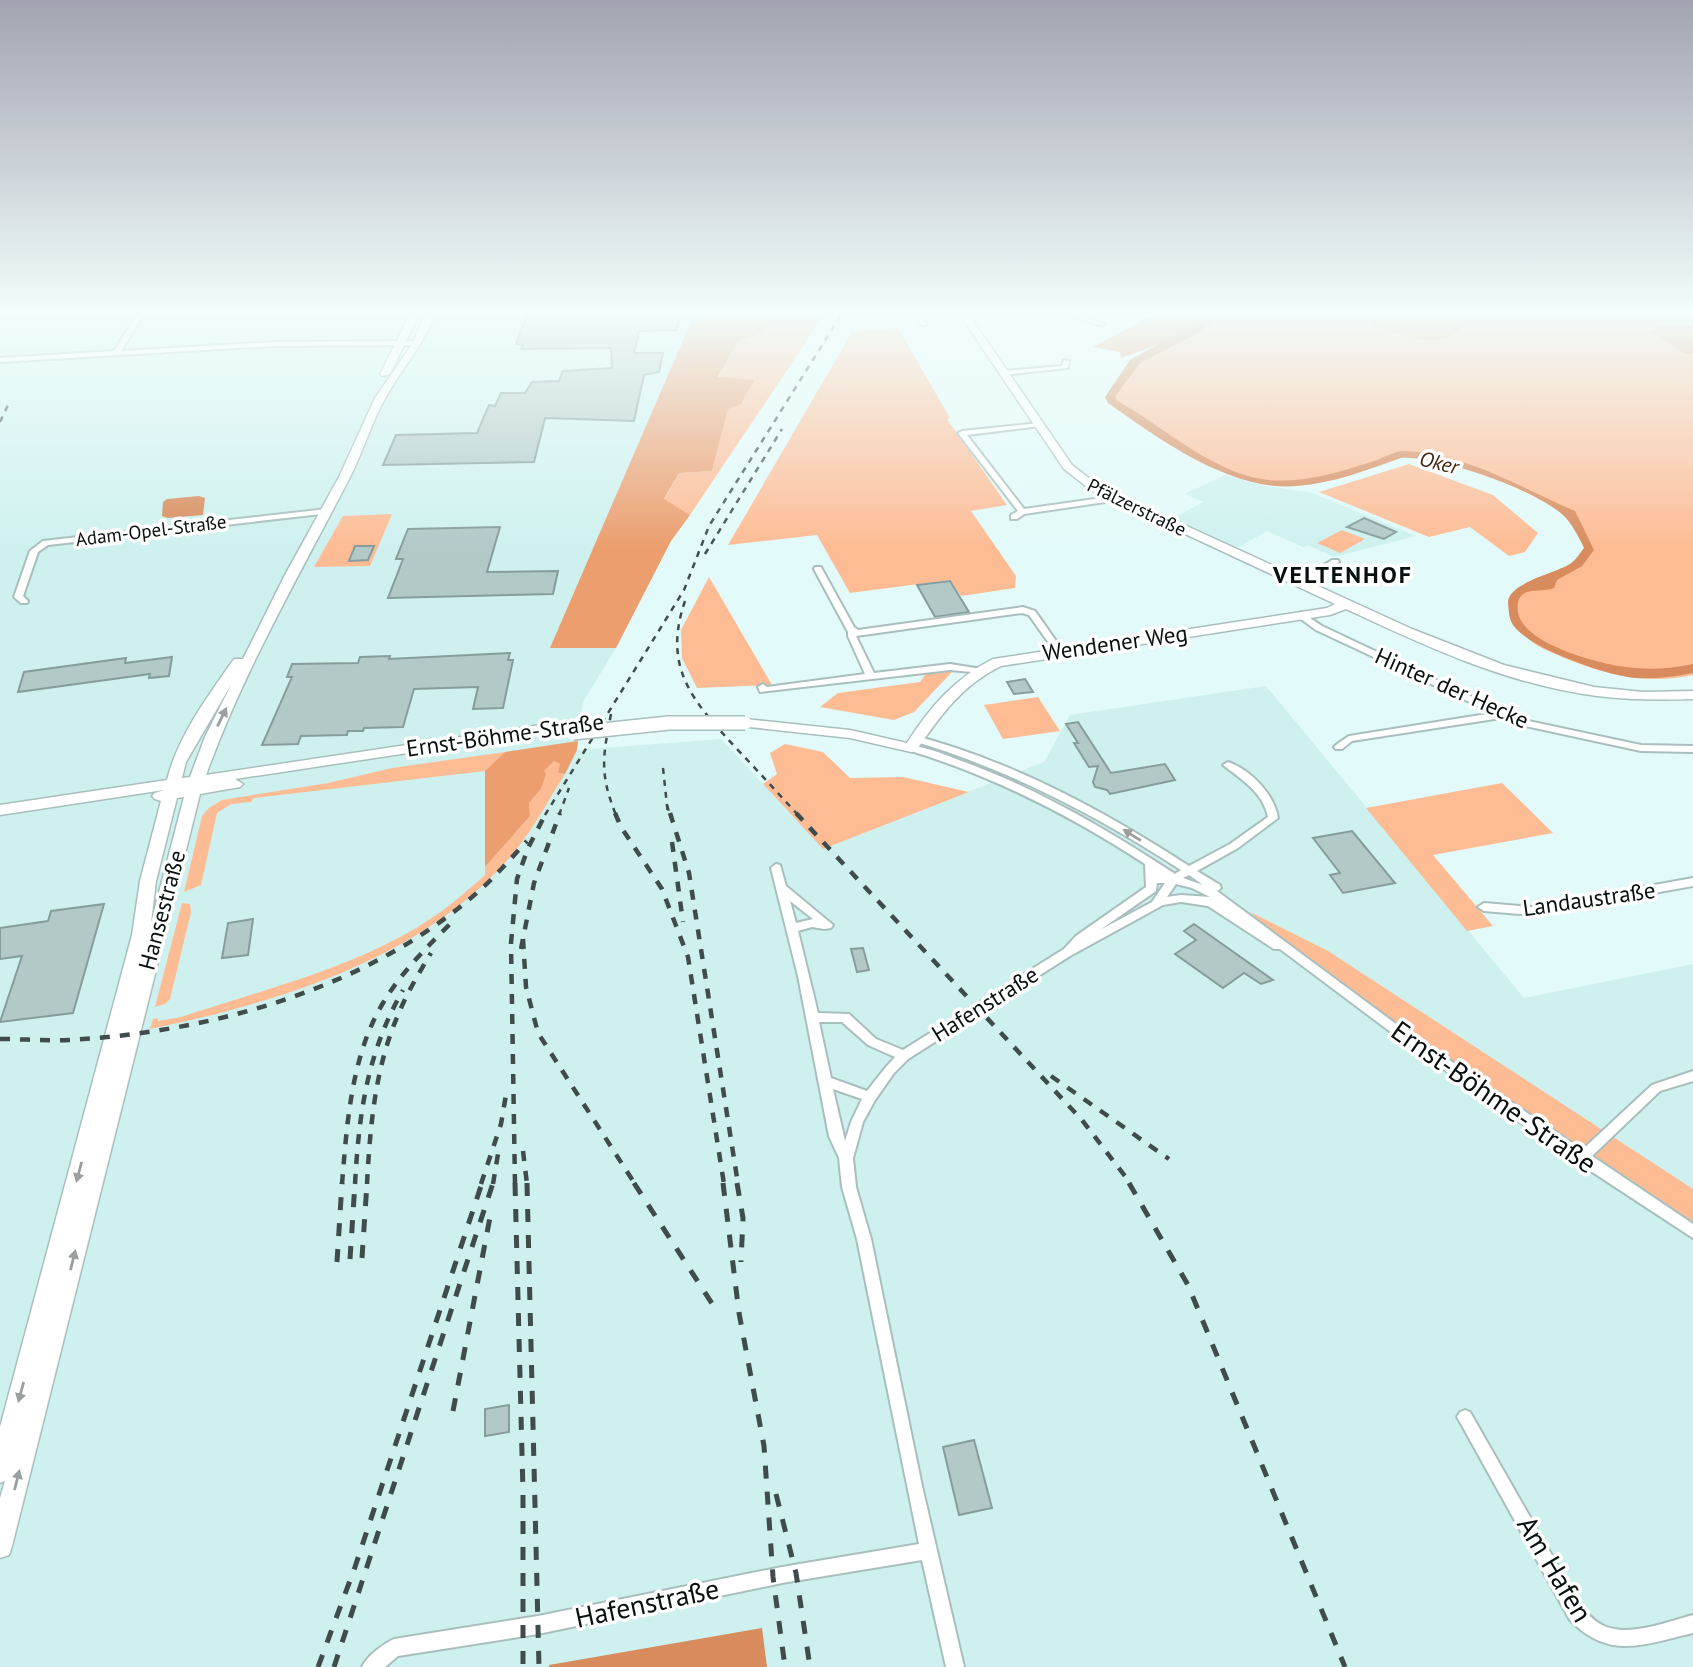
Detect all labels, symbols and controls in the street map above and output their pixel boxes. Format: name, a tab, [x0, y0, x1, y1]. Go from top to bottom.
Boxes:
water label: Oker	[1417, 445, 1463, 481]
street label: Pfälzerstraße	[1084, 473, 1190, 541]
street label: Adam-Opel-Straße	[74, 509, 228, 551]
district label: VELTENHOF	[1272, 559, 1413, 590]
street label: Wendener Weg	[1041, 618, 1189, 667]
street label: Hinter der Hecke	[1371, 641, 1534, 734]
street label: Ernst-Böhme-Straße	[404, 706, 606, 763]
one-way arrow	[216, 707, 227, 727]
one-way arrow	[1122, 829, 1141, 842]
street label: Hansestraße	[132, 847, 191, 973]
street label: Landaustraße	[1521, 875, 1657, 922]
street label: Hafenstraße	[926, 959, 1043, 1048]
street label: Ernst-Böhme-Straße	[1384, 1012, 1604, 1181]
one-way arrow	[74, 1162, 84, 1183]
one-way arrow	[68, 1248, 79, 1270]
one-way arrow	[15, 1381, 26, 1403]
one-way arrow	[12, 1469, 23, 1491]
street label: Am Hafen	[1509, 1509, 1602, 1629]
street label: Hafenstraße	[571, 1569, 722, 1636]

